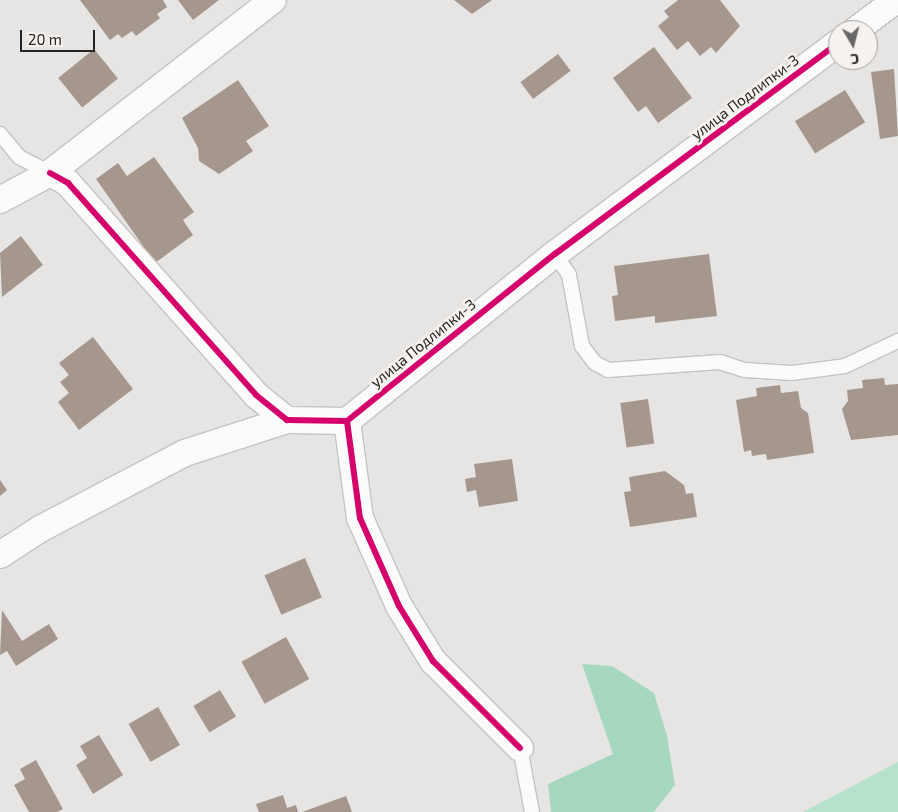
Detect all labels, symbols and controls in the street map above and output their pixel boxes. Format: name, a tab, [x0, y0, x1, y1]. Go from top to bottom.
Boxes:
scale bar	[22, 20, 98, 52]
north arrow	[828, 20, 878, 70]
text: 20 m	[28, 30, 62, 48]
text: С	[850, 50, 860, 68]
street label: улица Подлипки-3	[688, 51, 802, 143]
street label: улица Подлипки-3	[367, 295, 479, 391]

